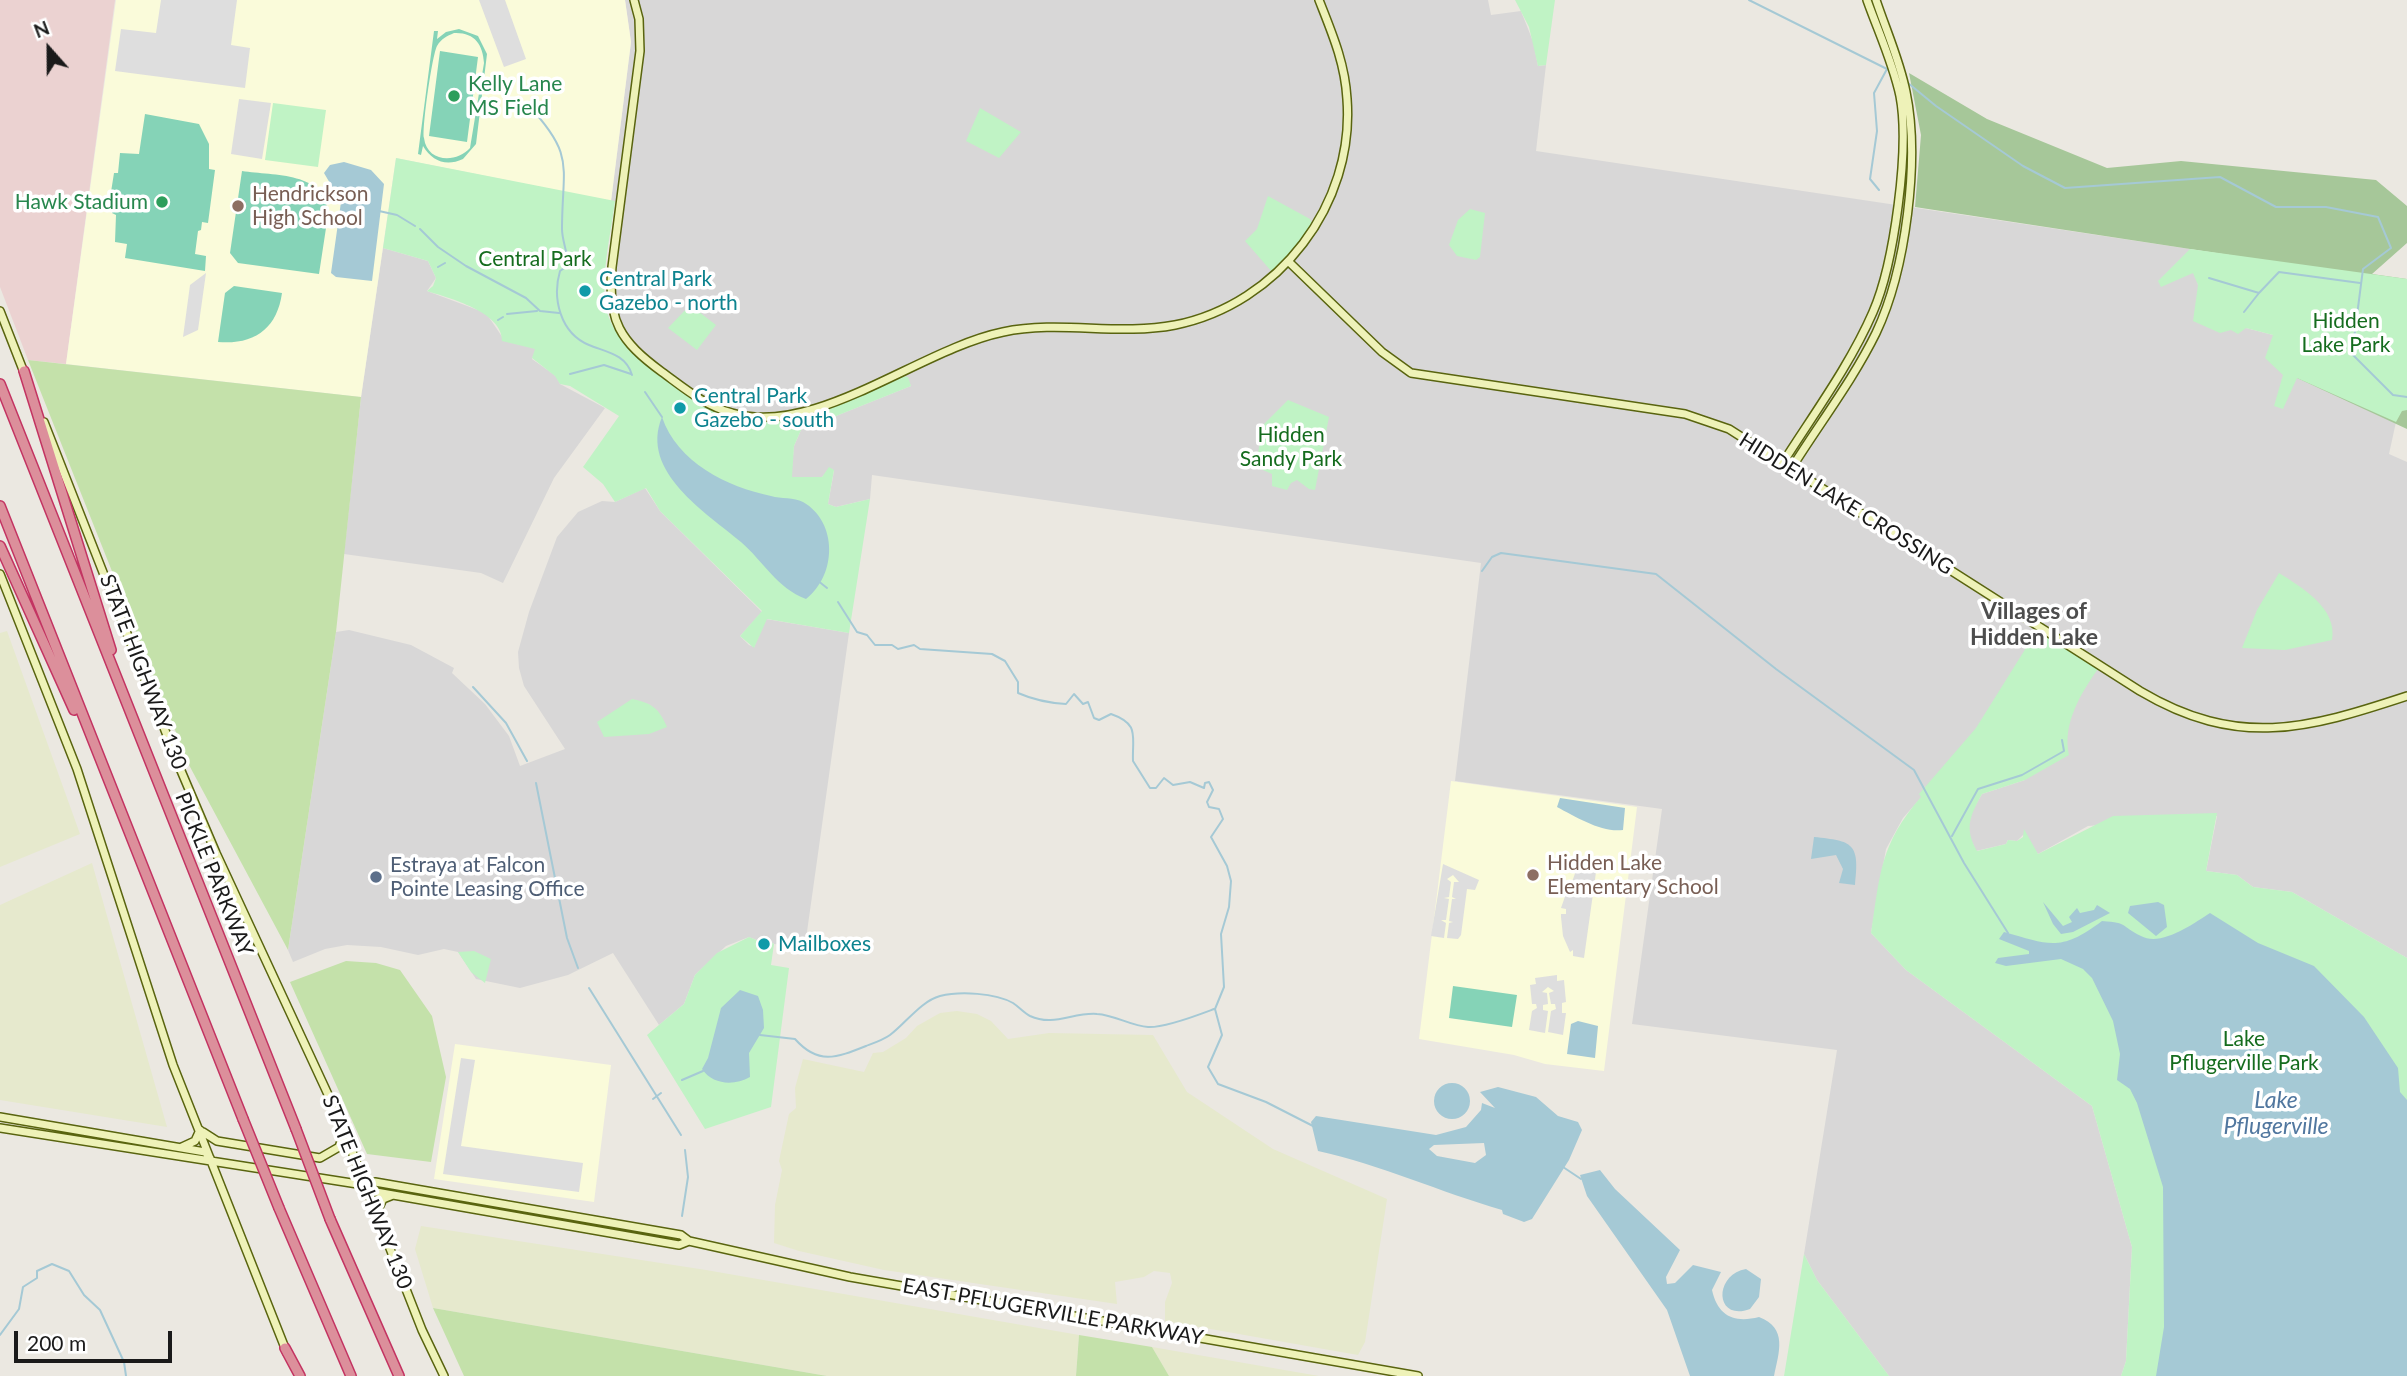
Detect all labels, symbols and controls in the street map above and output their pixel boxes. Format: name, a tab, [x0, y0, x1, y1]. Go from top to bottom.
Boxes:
north arrow	[14, 14, 84, 84]
text: N	[30, 16, 52, 42]
place label: Kelly Lane MS Field	[468, 71, 562, 121]
marker: Kelly Lane MS Field	[446, 88, 462, 104]
place label: Hendrickson High School	[252, 181, 368, 231]
place label: Hawk Stadium	[15, 189, 148, 215]
marker: Hawk Stadium	[154, 194, 170, 210]
marker: Hendrickson High School	[230, 198, 246, 214]
park label: Central Park	[478, 246, 592, 272]
place label: Central Park Gazebo - north	[599, 266, 738, 316]
marker: Central Park Gazebo - north	[577, 283, 593, 299]
park label: Hidden Lake Park	[2302, 308, 2390, 358]
place label: Central Park Gazebo - south	[694, 383, 834, 433]
marker: Central Park Gazebo - south	[672, 400, 688, 416]
park label: Hidden Sandy Park	[1240, 422, 1342, 472]
street label: HIDDEN LAKE CROSSING	[1734, 428, 1958, 580]
street label: STATE HIGHWAY 130	[94, 571, 192, 773]
district label: Villages of Hidden Lake	[1970, 598, 2098, 652]
street label: PICKLE PARKWAY	[170, 788, 258, 960]
place label: Hidden Lake Elementary School	[1547, 850, 1719, 900]
place label: Estraya at Falcon Pointe Leasing Office	[390, 852, 584, 902]
marker: Hidden Lake Elementary School	[1525, 867, 1541, 883]
marker: Estraya at Falcon Pointe Leasing Office	[368, 869, 384, 885]
place label: Mailboxes	[778, 931, 871, 957]
marker: Mailboxes	[756, 936, 772, 952]
park label: Lake Pflugerville Park	[2169, 1026, 2319, 1076]
water label: Lake Pflugerville	[2223, 1087, 2329, 1141]
street label: STATE HIGHWAY 130	[317, 1091, 417, 1293]
street label: EAST PFLUGERVILLE PARKWAY	[901, 1273, 1205, 1351]
scale bar	[18, 1316, 175, 1360]
text: 200 m	[27, 1330, 86, 1355]

